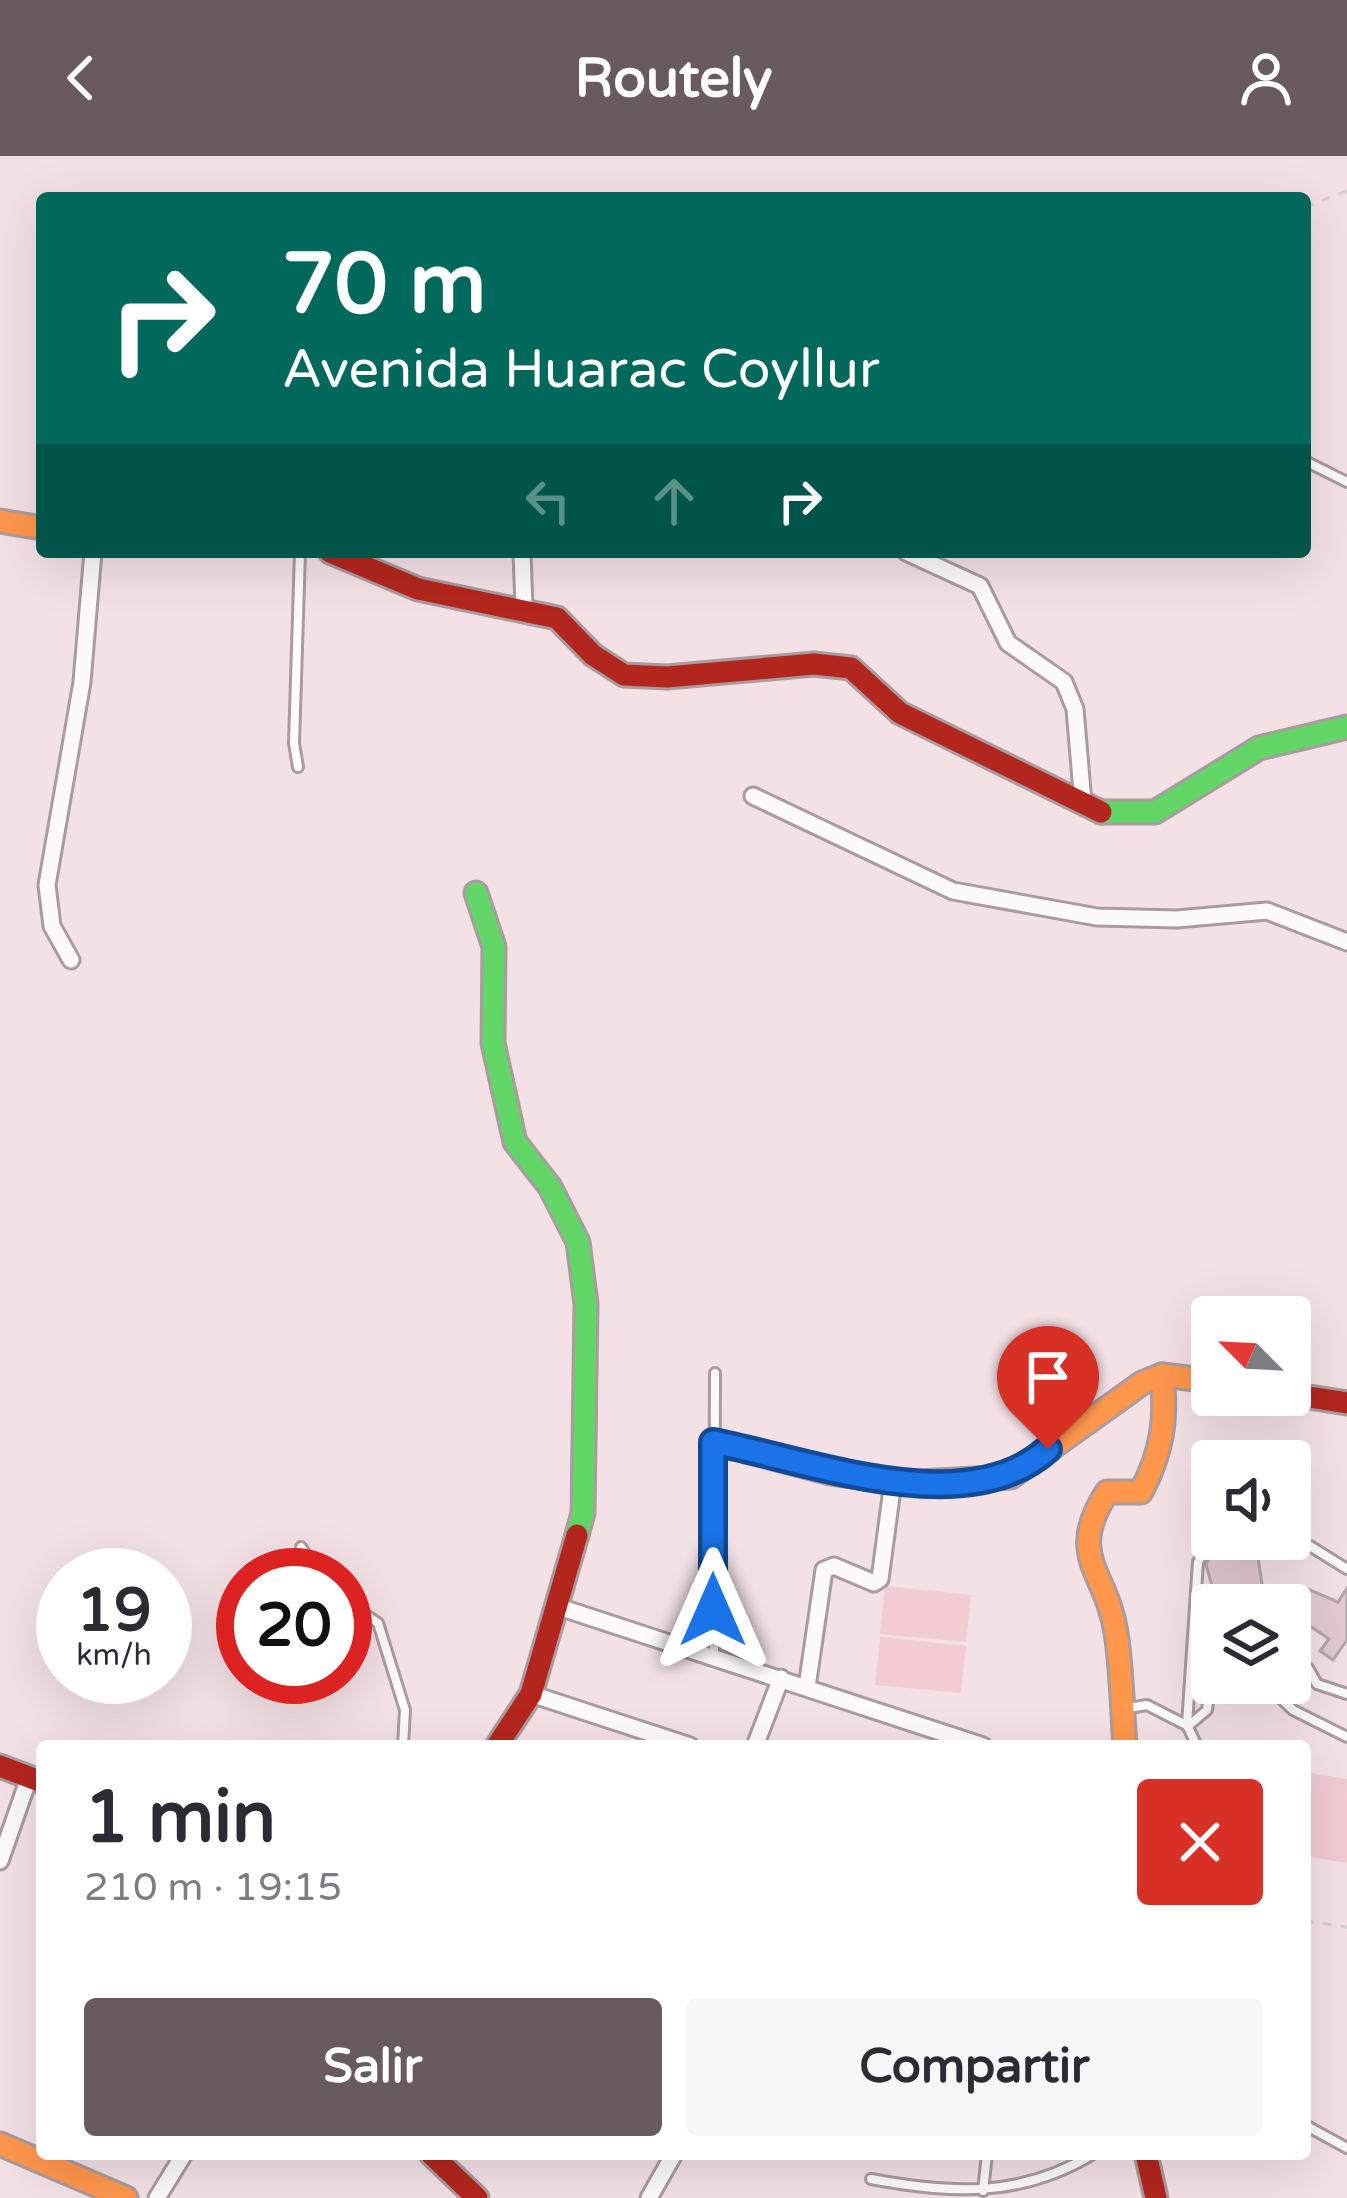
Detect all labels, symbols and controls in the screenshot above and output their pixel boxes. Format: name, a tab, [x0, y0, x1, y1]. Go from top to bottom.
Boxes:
icon: back	[48, 45, 114, 111]
icon: person	[1233, 45, 1299, 111]
text: Routely	[575, 46, 772, 111]
text: 70 m	[282, 235, 486, 336]
icon: right	[84, 240, 240, 396]
text: Avenida Huarac Coyllur	[282, 337, 880, 402]
icon: left	[515, 468, 581, 534]
icon: ahead	[641, 468, 707, 534]
icon: right	[767, 468, 833, 534]
north arrow	[1191, 1296, 1311, 1416]
map controls	[1191, 1296, 1311, 1704]
pin	[997, 1326, 1099, 1449]
icon: arrive	[1015, 1344, 1081, 1410]
button: sound	[1191, 1440, 1311, 1560]
position arrow	[650, 1547, 776, 1673]
speed limit sign: 20	[216, 1548, 372, 1704]
text: 19	[76, 1575, 152, 1647]
button: layers	[1191, 1584, 1311, 1704]
text: km/h	[76, 1637, 152, 1674]
text: 1 min	[84, 1775, 276, 1862]
button: close	[1137, 1779, 1263, 1905]
text: 210 m · 19:15	[84, 1864, 342, 1911]
button: Salir	[84, 1998, 662, 2136]
button: Compartir	[686, 1998, 1263, 2136]

